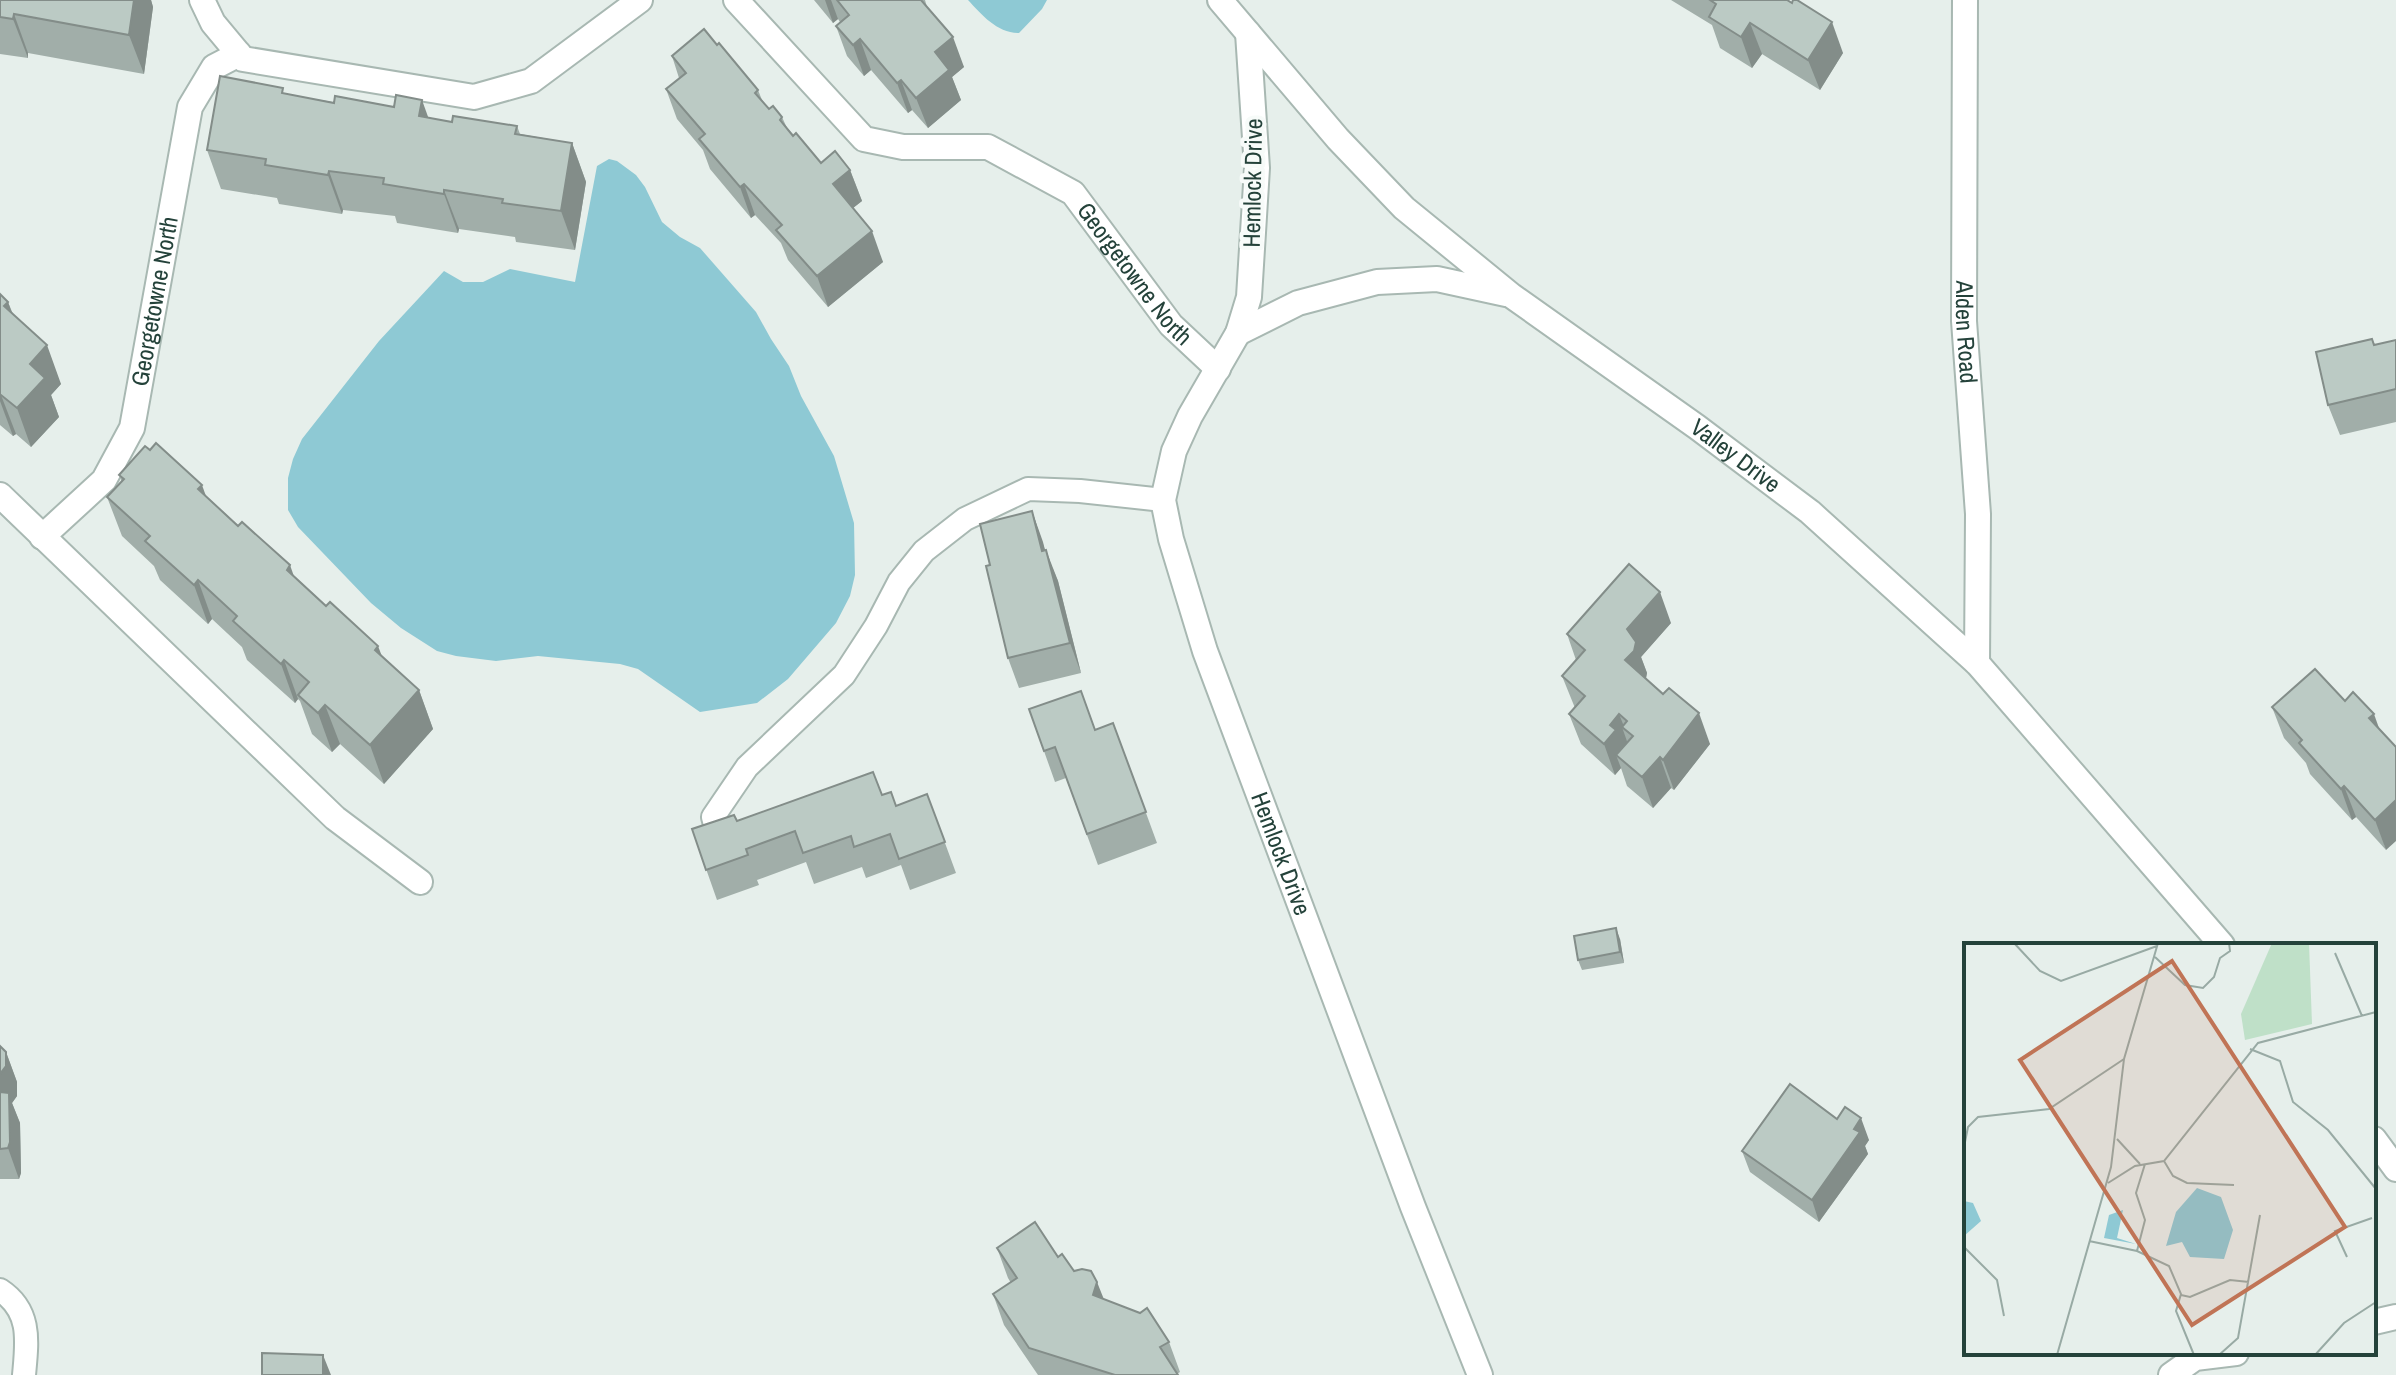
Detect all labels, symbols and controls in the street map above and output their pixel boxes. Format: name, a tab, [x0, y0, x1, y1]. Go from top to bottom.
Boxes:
street label: Hemlock Drive	[1235, 118, 1269, 248]
street label: Georgetowne North	[1070, 195, 1200, 352]
street label: Georgetowne North	[123, 214, 185, 389]
street label: Alden Road	[1949, 279, 1985, 384]
street label: Valley Drive	[1685, 411, 1788, 499]
street label: Hemlock Drive	[1244, 787, 1319, 919]
inset map	[1964, 943, 2376, 1355]

